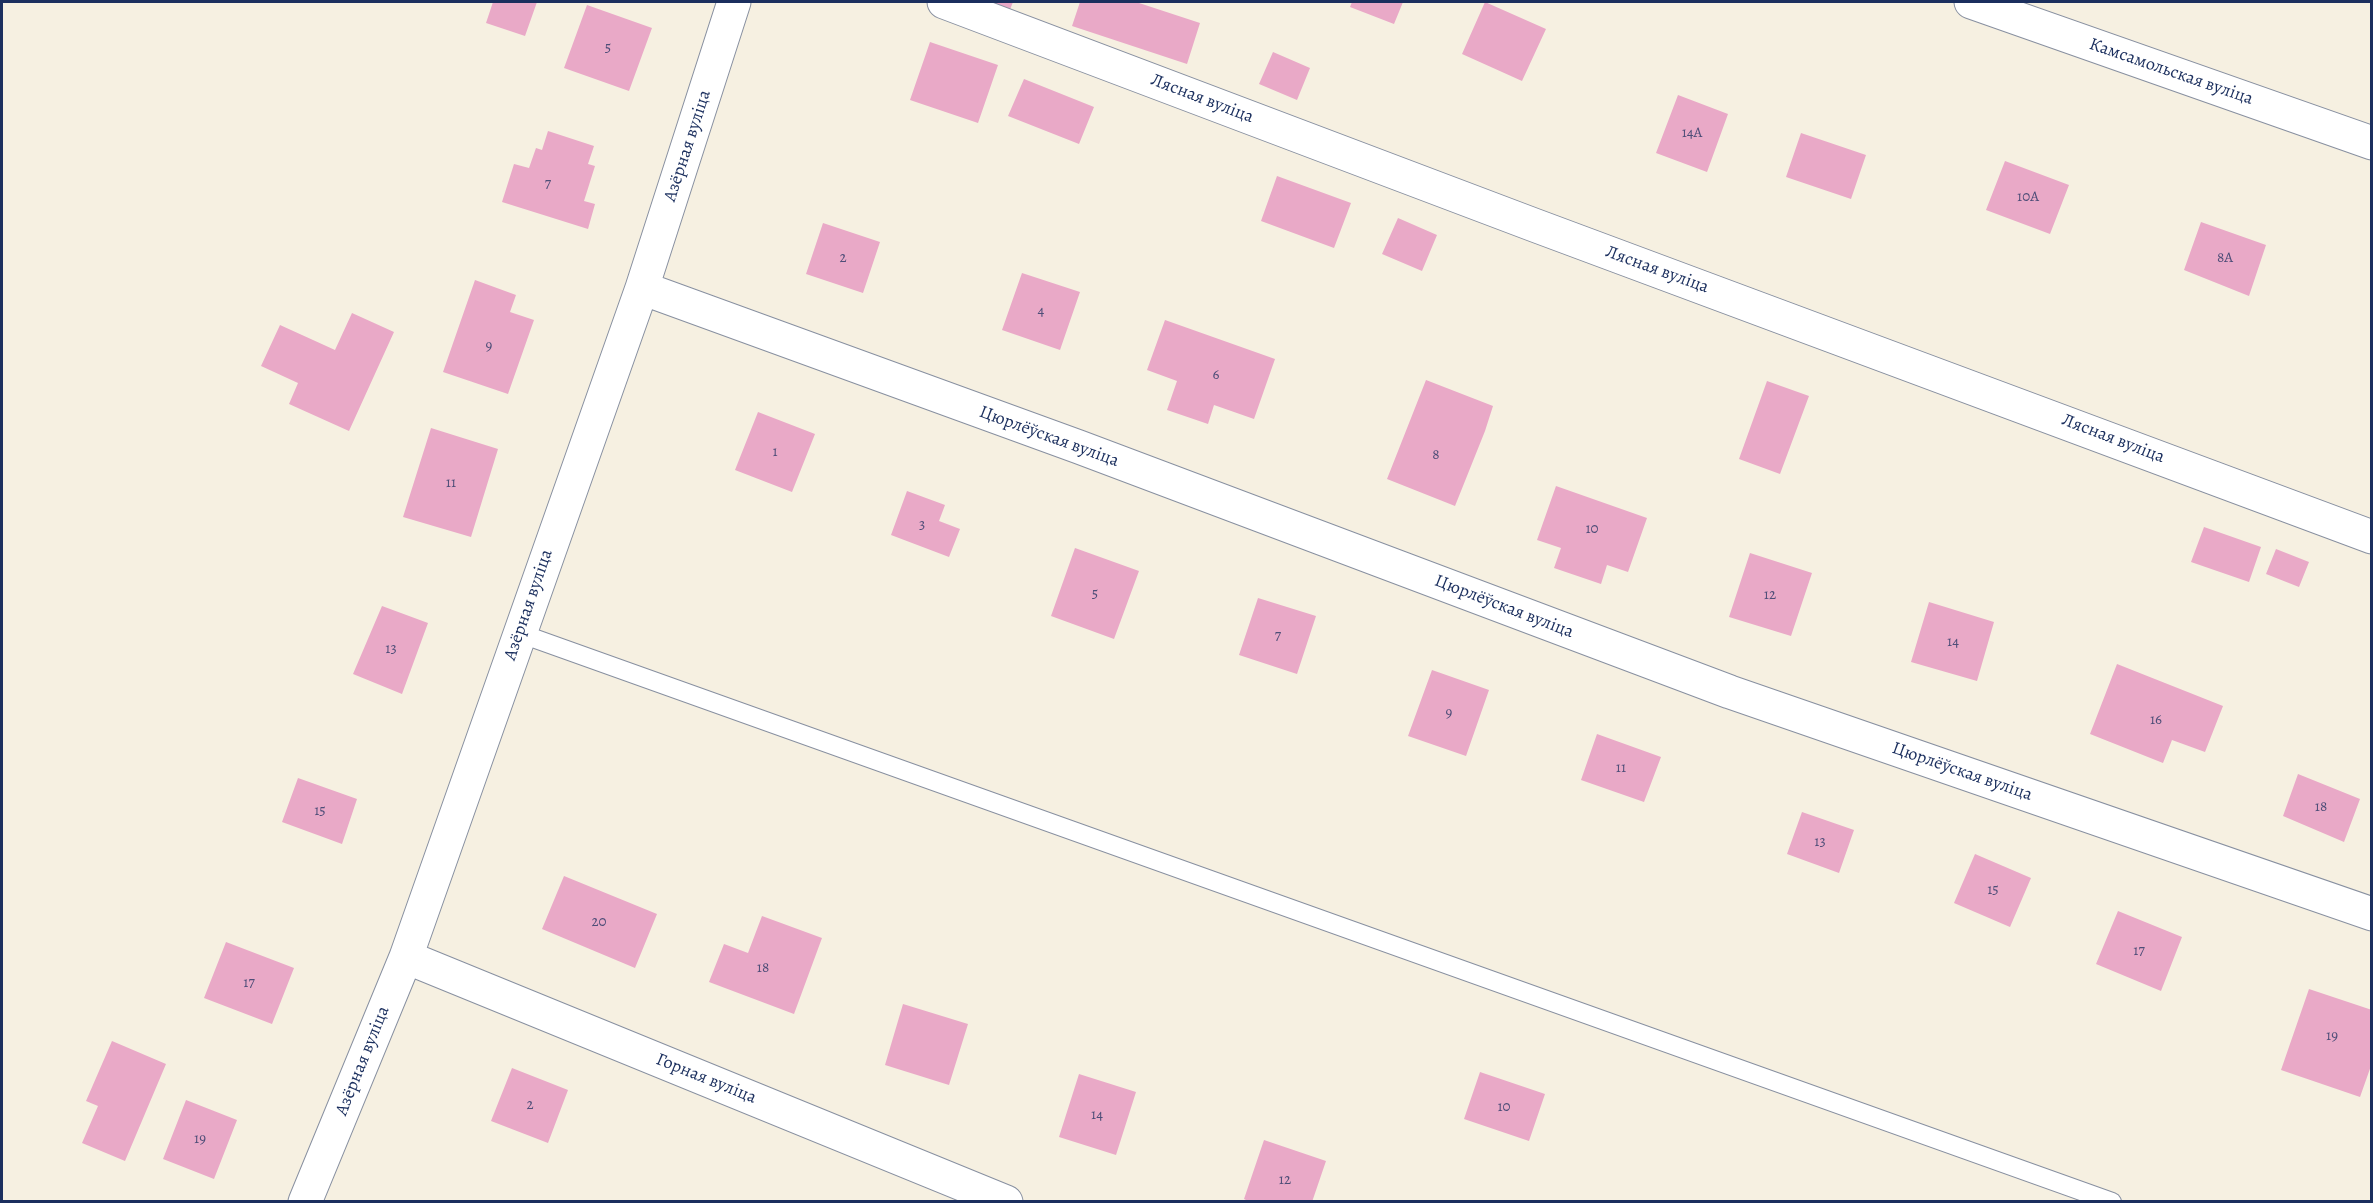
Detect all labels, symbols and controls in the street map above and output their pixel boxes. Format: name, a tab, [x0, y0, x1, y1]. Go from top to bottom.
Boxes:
street label: Камсамольская вуліца	[2086, 34, 2256, 110]
house number: 5	[605, 39, 611, 57]
street label: Лясная вуліца	[1148, 70, 1256, 128]
street label: Азёрная вуліца	[660, 88, 716, 204]
house number: 14А	[1682, 124, 1702, 142]
house number: 7	[545, 175, 551, 193]
house number: 10А	[2017, 188, 2039, 206]
street label: Лясная вуліца	[1602, 241, 1712, 299]
house number: 2	[839, 249, 847, 267]
house number: 8А	[2217, 249, 2233, 267]
house number: 4	[1038, 302, 1044, 320]
house number: 9	[486, 337, 492, 355]
house number: 6	[1213, 366, 1219, 384]
street label: Цюрлёўская вуліца	[976, 402, 1122, 472]
street label: Лясная вуліца	[2059, 410, 2167, 468]
house number: 1	[772, 443, 778, 461]
house number: 8	[1432, 446, 1440, 464]
house number: 11	[446, 474, 456, 492]
house number: 3	[919, 516, 925, 534]
house number: 10	[1585, 520, 1599, 538]
street label: Азёрная вуліца	[500, 547, 558, 663]
street label: Цюрлёўская вуліца	[1432, 571, 1576, 643]
house number: 5	[1092, 585, 1098, 603]
house number: 12	[1764, 586, 1776, 604]
house number: 7	[1275, 627, 1281, 645]
house number: 14	[1947, 633, 1959, 651]
house number: 13	[385, 640, 397, 658]
house number: 9	[1446, 704, 1452, 722]
house number: 16	[2150, 711, 2162, 729]
street label: Цюрлёўская вуліца	[1889, 738, 2035, 806]
house number: 11	[1616, 759, 1626, 777]
house number: 18	[2315, 798, 2327, 816]
house number: 15	[314, 802, 326, 820]
house number: 13	[1814, 833, 1826, 851]
house number: 15	[1987, 881, 1999, 899]
house number: 20	[591, 913, 607, 931]
house number: 17	[2133, 942, 2145, 960]
house number: 18	[757, 959, 769, 977]
house number: 17	[243, 974, 255, 992]
street label: Азёрная вуліца	[331, 1003, 395, 1119]
house number: 19	[2326, 1027, 2338, 1045]
street label: Горная вуліца	[653, 1049, 759, 1109]
house number: 2	[526, 1096, 534, 1114]
house number: 10	[1497, 1098, 1511, 1116]
house number: 14	[1091, 1106, 1103, 1124]
house number: 19	[194, 1130, 206, 1148]
house number: 12	[1279, 1171, 1291, 1189]

